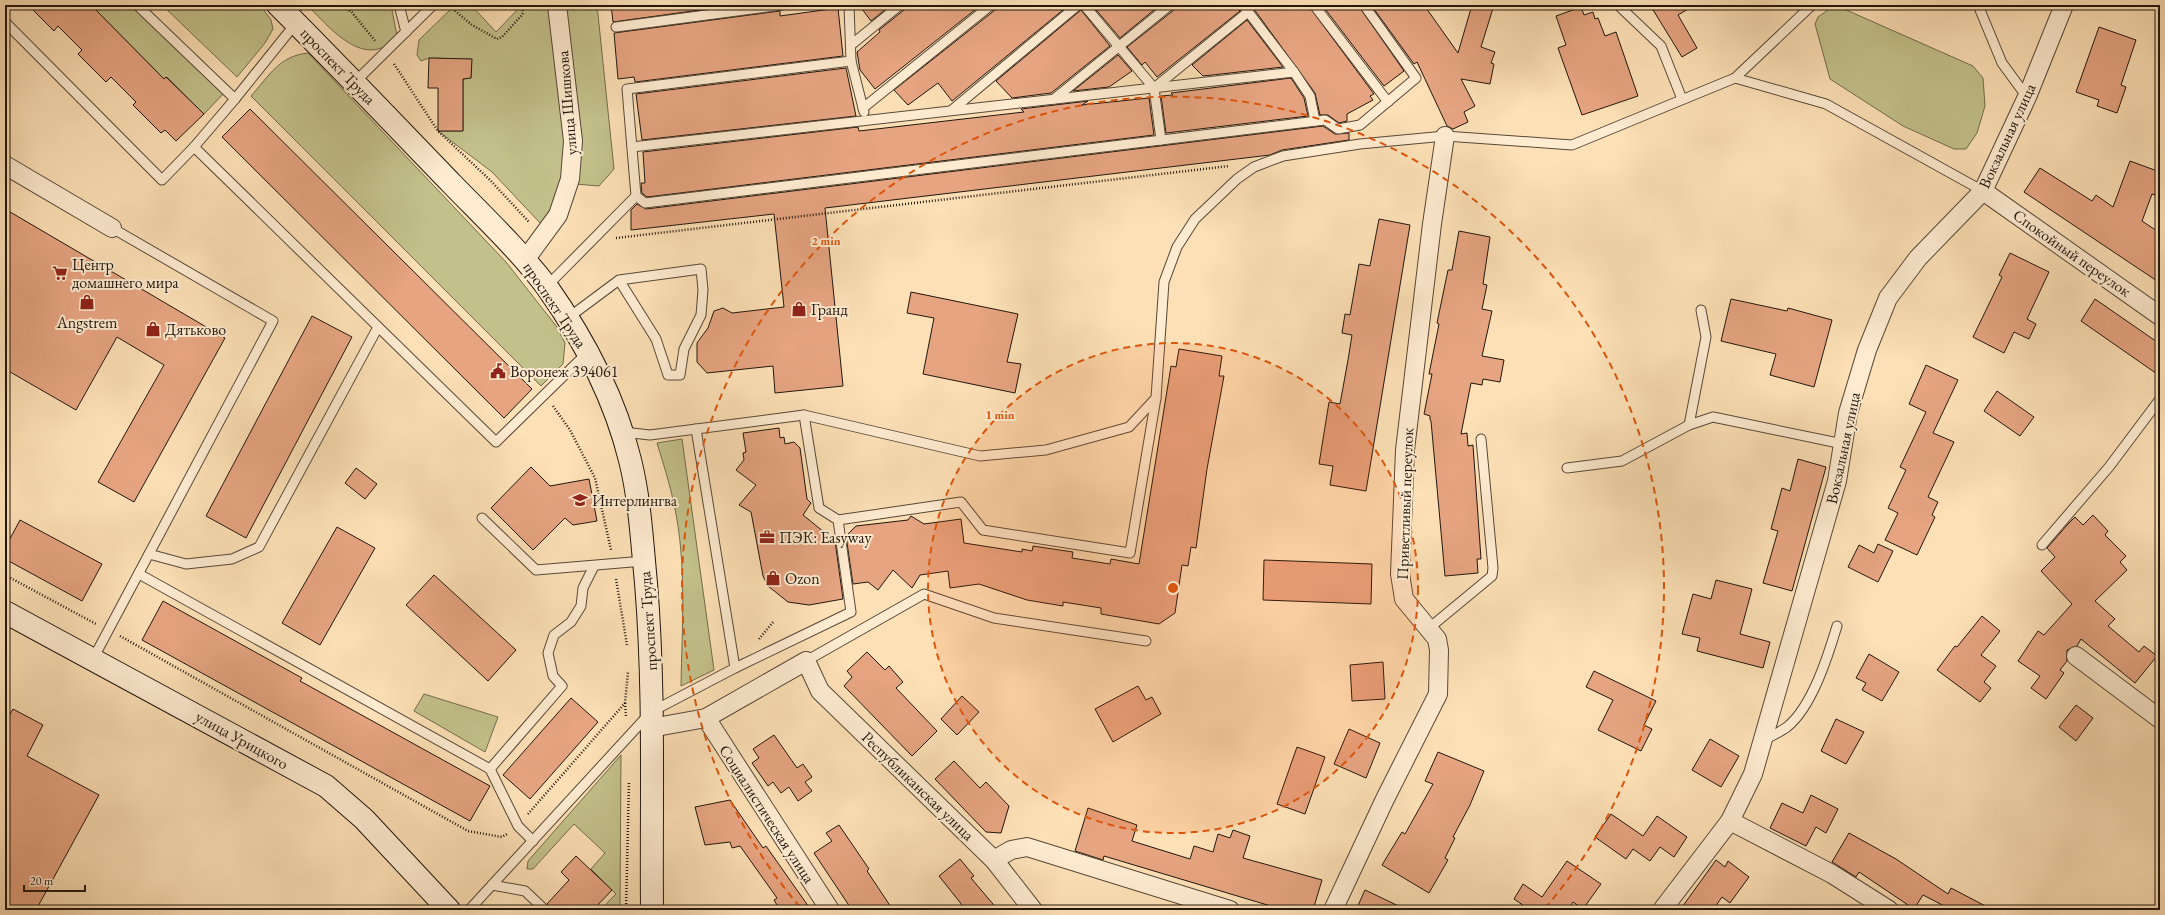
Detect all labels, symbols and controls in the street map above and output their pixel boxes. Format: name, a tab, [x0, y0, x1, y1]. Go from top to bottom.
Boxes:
street label: проспект Труда	[296, 23, 381, 110]
street label: улица Шишкова	[552, 49, 582, 156]
street label: Вокзальная улица	[1973, 80, 2041, 192]
street label: Спокойный переулок	[2009, 204, 2135, 302]
text: 2 min	[811, 233, 841, 249]
place label: Центр домашнего мира	[72, 254, 179, 293]
street label: проспект Труда	[518, 258, 592, 353]
supermarket icon: Центр домашнего мира	[51, 264, 69, 282]
shop icon: Angstrem	[78, 293, 96, 311]
place label: Гранд	[811, 299, 848, 320]
shop icon: Гранд	[790, 300, 808, 318]
place label: Angstrem	[56, 312, 118, 333]
place label: Дятьково	[165, 319, 226, 340]
shop icon: Дятьково	[144, 320, 162, 338]
place label: Воронеж 394061	[510, 361, 618, 382]
public building icon: Воронеж 394061	[489, 362, 507, 380]
street label: Вокзальная улица	[1821, 390, 1865, 506]
text: 1 min	[985, 407, 1015, 423]
street label: Приветливый переулок	[1392, 427, 1418, 580]
place label: Интерлингва	[592, 490, 678, 511]
school or university icon: Интерлингва	[571, 491, 589, 509]
place label: ПЭК: Easyway	[779, 527, 872, 548]
office icon: ПЭК: Easyway	[758, 528, 776, 546]
place label: Ozon	[785, 568, 820, 589]
shop icon: Ozon	[764, 569, 782, 587]
street label: проспект Труда	[634, 570, 662, 671]
centre of rings	[1166, 581, 1180, 595]
street label: улица Урицкого	[192, 706, 292, 774]
street label: Республиканская улица	[857, 727, 979, 846]
street label: Социалистическая улица	[714, 741, 820, 888]
scale bar	[24, 867, 85, 893]
text: 20 m	[30, 873, 54, 889]

